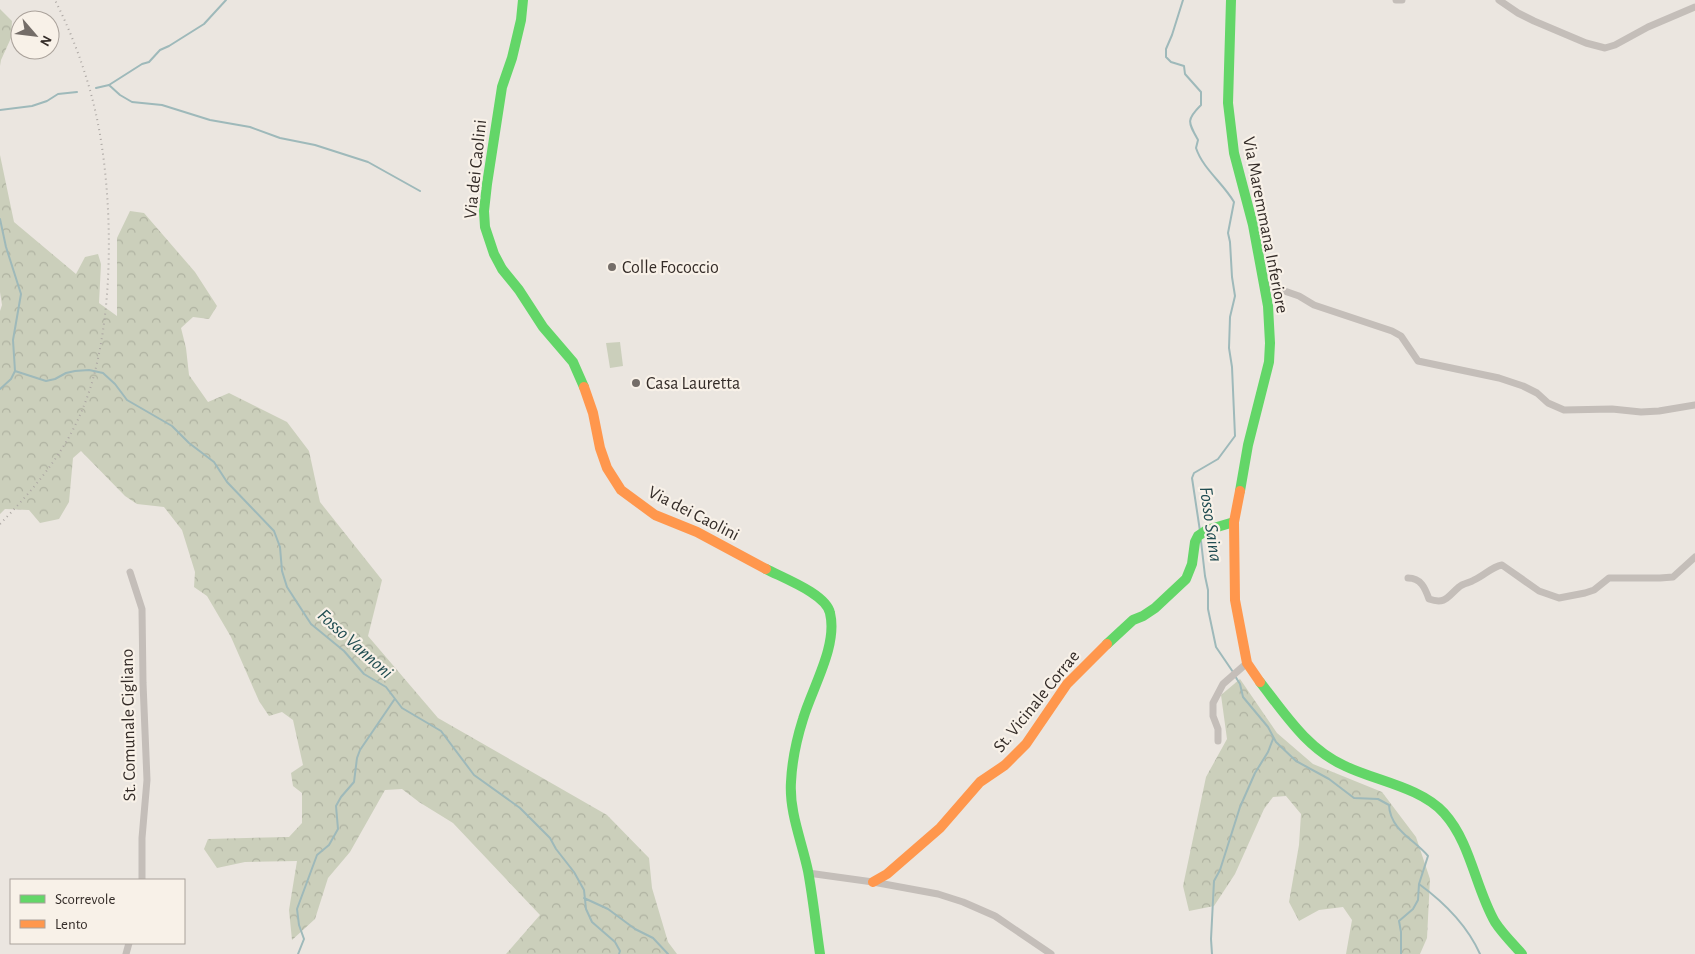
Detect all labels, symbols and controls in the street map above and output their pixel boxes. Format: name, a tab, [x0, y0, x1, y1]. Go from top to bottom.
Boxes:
north arrow	[10, 10, 60, 60]
text: N	[37, 33, 54, 48]
street label: Via dei Caolini	[462, 119, 490, 220]
street label: Via Maremmana Inferiore	[1239, 135, 1291, 315]
place label: Colle Fococcio	[622, 259, 719, 277]
marker: Colle Fococcio	[606, 261, 618, 273]
place label: Casa Lauretta	[646, 375, 740, 393]
marker: Casa Lauretta	[630, 377, 642, 389]
street label: Via dei Caolini	[645, 483, 742, 545]
water label: Fosso Saina	[1196, 485, 1225, 563]
water label: Fosso Vannoni	[314, 606, 396, 683]
street label: St. Vicinale Corrae	[990, 647, 1083, 756]
street label: St. Comunale Cigliano	[119, 648, 139, 801]
legend	[10, 879, 185, 944]
text: Scorrevole	[55, 892, 116, 907]
text: Lento	[55, 917, 88, 932]

